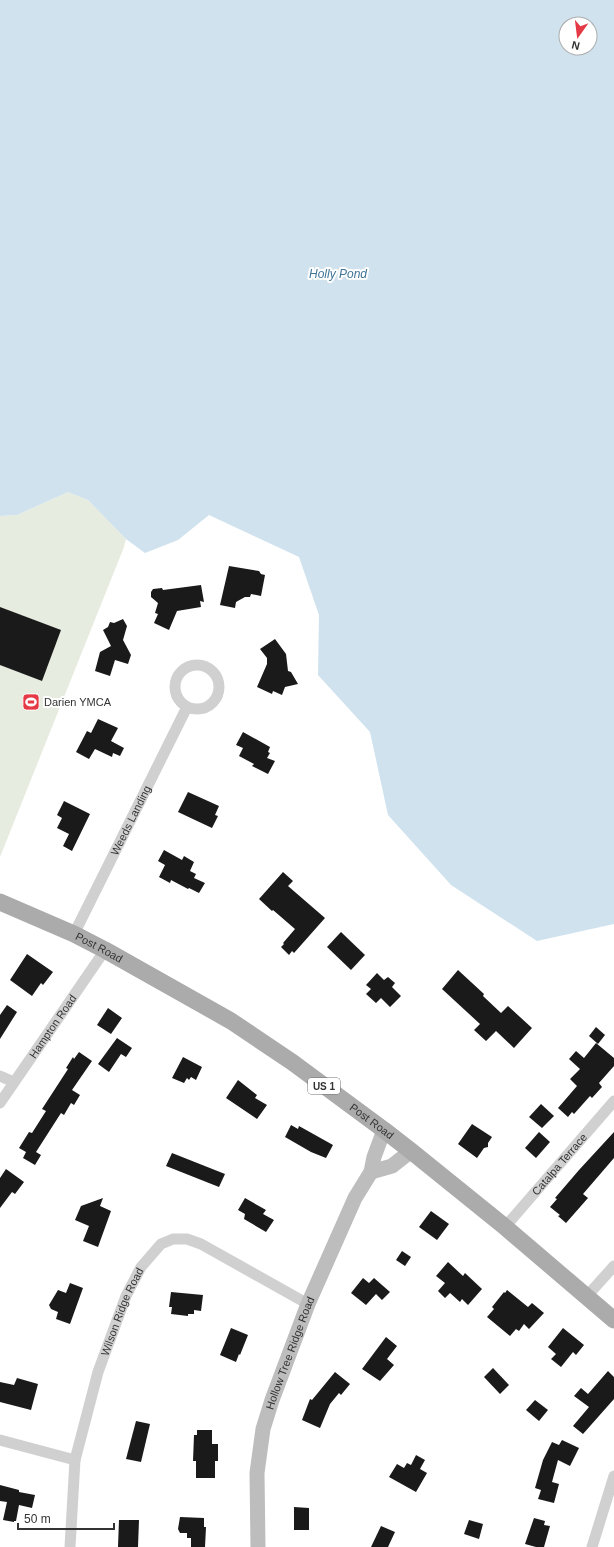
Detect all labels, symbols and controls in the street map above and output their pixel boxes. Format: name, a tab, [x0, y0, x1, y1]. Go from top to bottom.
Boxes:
north arrow	[558, 16, 598, 56]
text: N	[570, 39, 581, 52]
water label: Holly Pond	[309, 267, 367, 281]
sports icon: Darien YMCA	[21, 692, 41, 712]
place label: Darien YMCA	[44, 696, 112, 708]
street label: Weeds Landing	[108, 783, 153, 857]
street label: Post Road	[74, 930, 125, 965]
street label: Hampton Road	[27, 992, 79, 1060]
road number: US 1	[308, 1078, 340, 1094]
street label: Post Road	[348, 1101, 396, 1141]
street label: Catalpa Terrace	[529, 1131, 589, 1197]
street label: Wilson Ridge Road	[99, 1266, 146, 1357]
street label: Hollow Tree Ridge Road	[263, 1295, 316, 1411]
scale bar	[18, 1505, 114, 1531]
text: 50 m	[24, 1512, 51, 1526]

